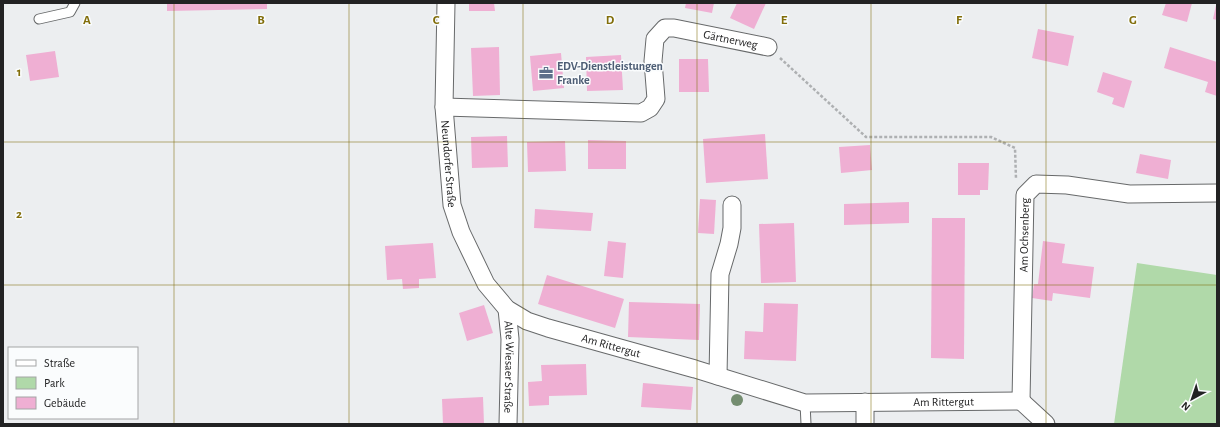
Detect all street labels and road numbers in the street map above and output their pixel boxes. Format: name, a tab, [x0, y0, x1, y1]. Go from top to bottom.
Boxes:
street label: Gärtnerweg	[702, 28, 759, 51]
street label: Neundorfer Straße	[439, 120, 458, 208]
street label: Am Ochsenberg	[1017, 197, 1031, 272]
street label: Alte Wiesaer Straße	[502, 320, 516, 413]
street label: Am Rittergut	[580, 332, 642, 360]
street label: Am Rittergut	[913, 395, 974, 408]

